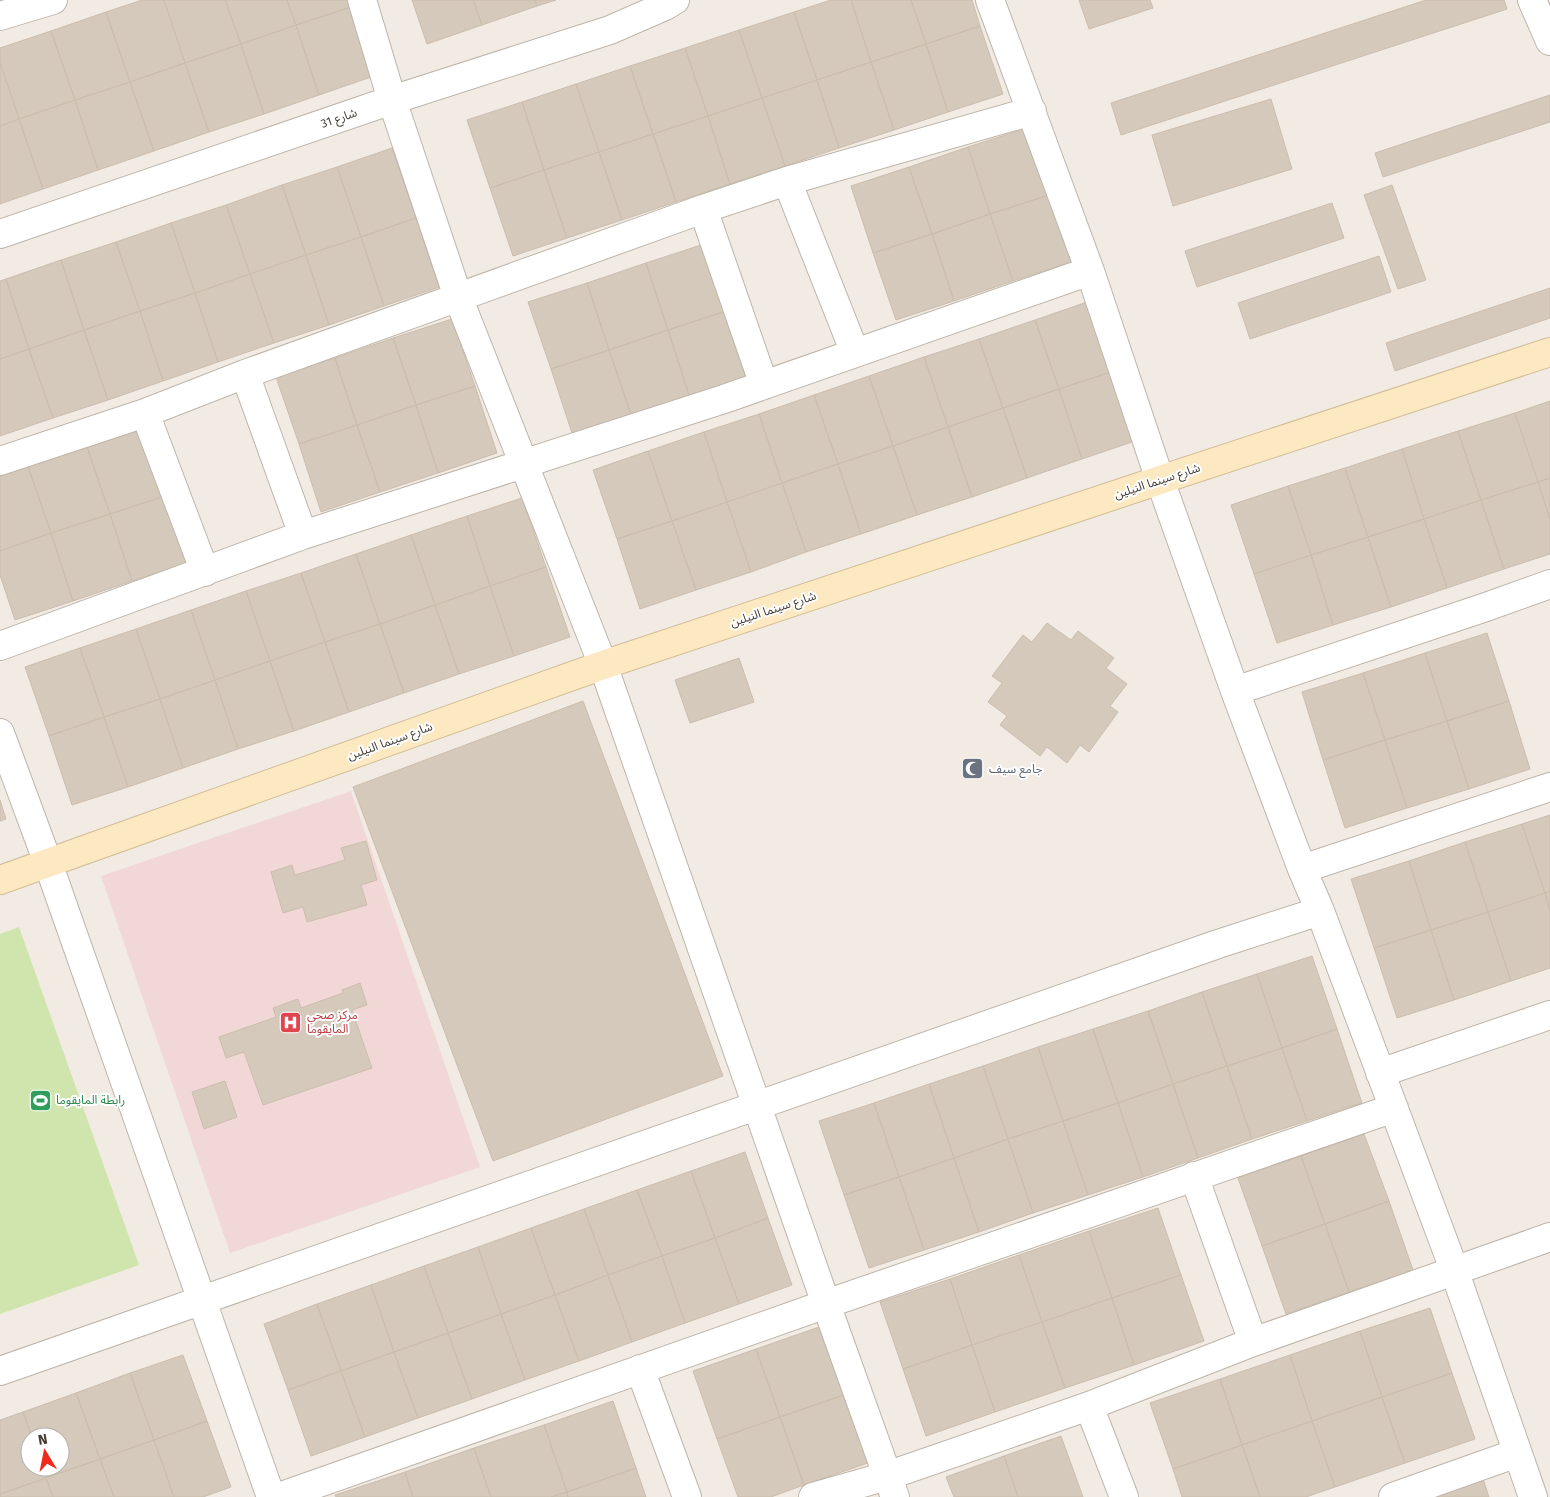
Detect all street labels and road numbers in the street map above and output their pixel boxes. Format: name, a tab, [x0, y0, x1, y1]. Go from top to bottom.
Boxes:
street label: شارع 31	[319, 105, 360, 133]
street label: شارع سينما النيلين	[1112, 460, 1202, 503]
street label: شارع سينما النيلين	[728, 588, 818, 631]
street label: شارع سينما النيلين	[346, 719, 435, 765]

